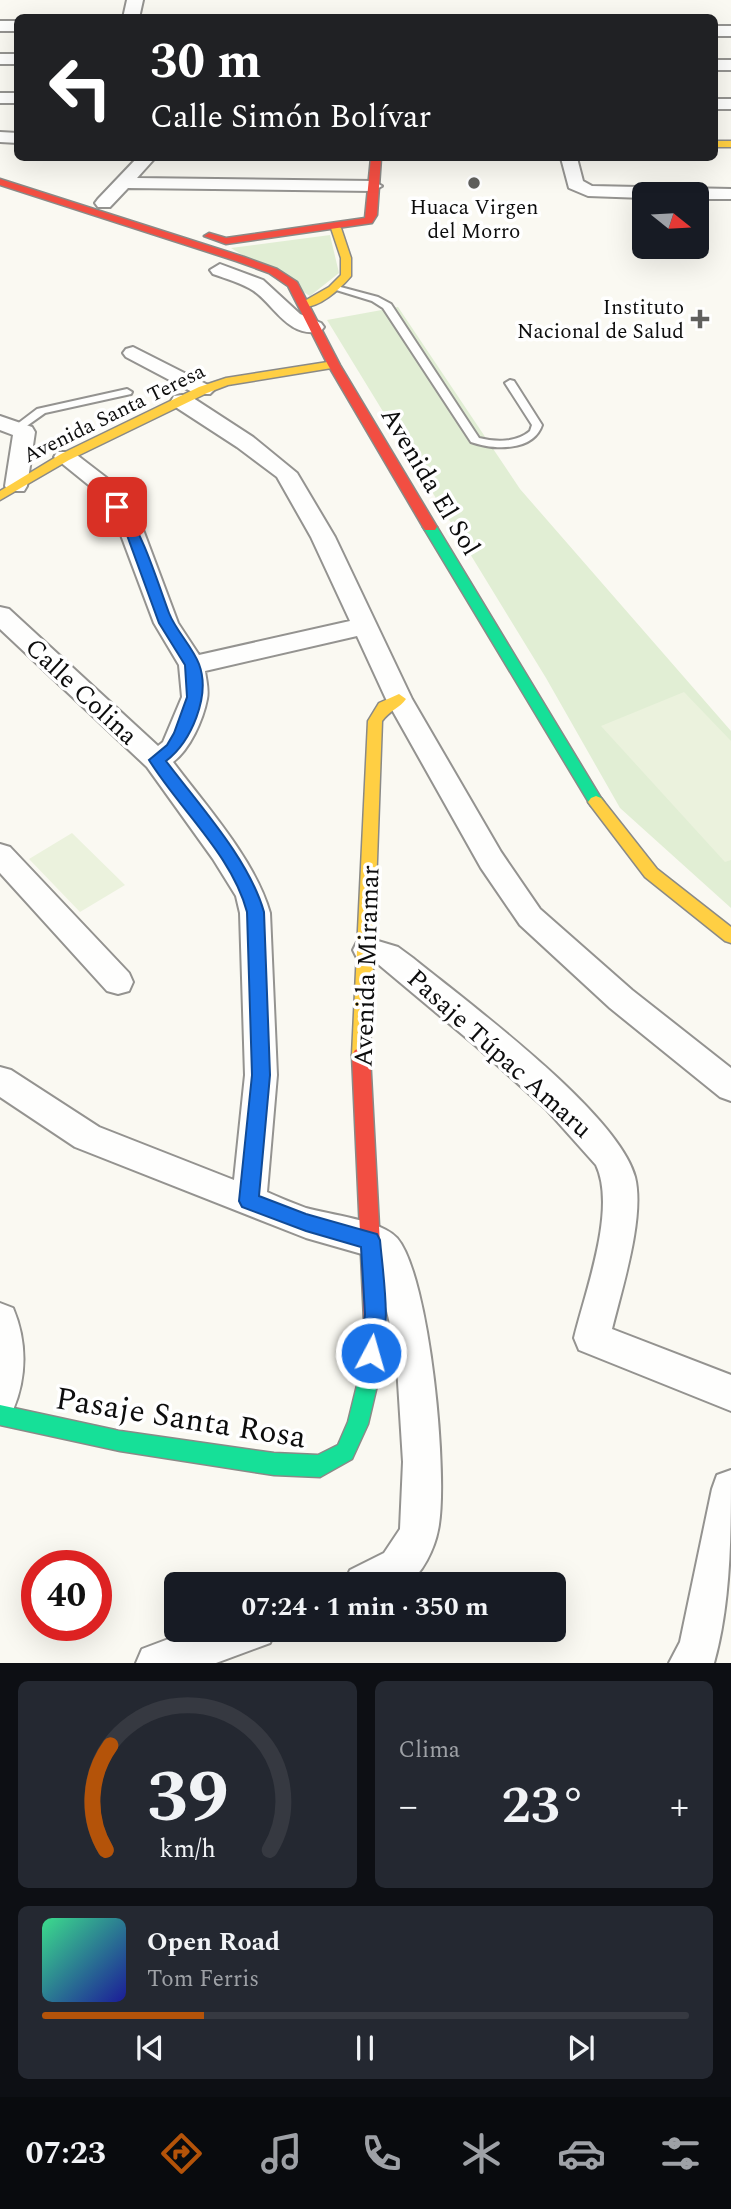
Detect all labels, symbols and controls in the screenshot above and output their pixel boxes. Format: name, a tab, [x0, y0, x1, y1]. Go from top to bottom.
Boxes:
text: 30 m	[150, 25, 261, 100]
icon: left	[35, 42, 126, 133]
text: Calle Simón Bolívar	[150, 93, 431, 142]
marker: Huaca Virgen del Morro	[466, 175, 482, 191]
north arrow	[632, 182, 709, 259]
map controls	[632, 182, 709, 259]
place label: Huaca Virgen del Morro	[410, 192, 538, 248]
place label: Instituto Nacional de Salud	[517, 292, 684, 348]
marker: Instituto Nacional de Salud	[690, 309, 710, 329]
street label: Avenida Santa Teresa	[18, 356, 212, 472]
street label: Avenida El Sol	[370, 399, 490, 564]
pin	[87, 477, 147, 537]
icon: arrive	[98, 488, 136, 526]
street label: Calle Colina	[16, 629, 147, 755]
street label: Avenida Miramar	[343, 864, 391, 1068]
street label: Pasaje Túpac Amaru	[398, 959, 601, 1148]
position arrow	[334, 1316, 408, 1390]
street label: Pasaje Santa Rosa	[52, 1374, 310, 1463]
speed limit sign: 40	[21, 1550, 112, 1641]
text: 07:24 · 1 min · 350 m	[241, 1587, 489, 1627]
text: Clima	[399, 1733, 460, 1768]
text: 39	[146, 1744, 228, 1855]
text: 23°	[502, 1767, 586, 1846]
text: −	[399, 1778, 418, 1836]
text: +	[670, 1778, 689, 1836]
text: km/h	[159, 1831, 215, 1869]
text: Open Road	[147, 1922, 280, 1962]
text: Tom Ferris	[147, 1962, 259, 1997]
icon: previous	[131, 2029, 169, 2067]
icon: pause	[346, 2029, 384, 2067]
icon: next	[562, 2029, 600, 2067]
text: 07:23	[25, 2129, 106, 2178]
icon: directions	[157, 2129, 206, 2178]
icon: music	[257, 2129, 306, 2178]
icon: phone	[357, 2129, 406, 2178]
icon: climate	[457, 2129, 506, 2178]
icon: car	[557, 2129, 606, 2178]
icon: filters	[656, 2129, 705, 2178]

